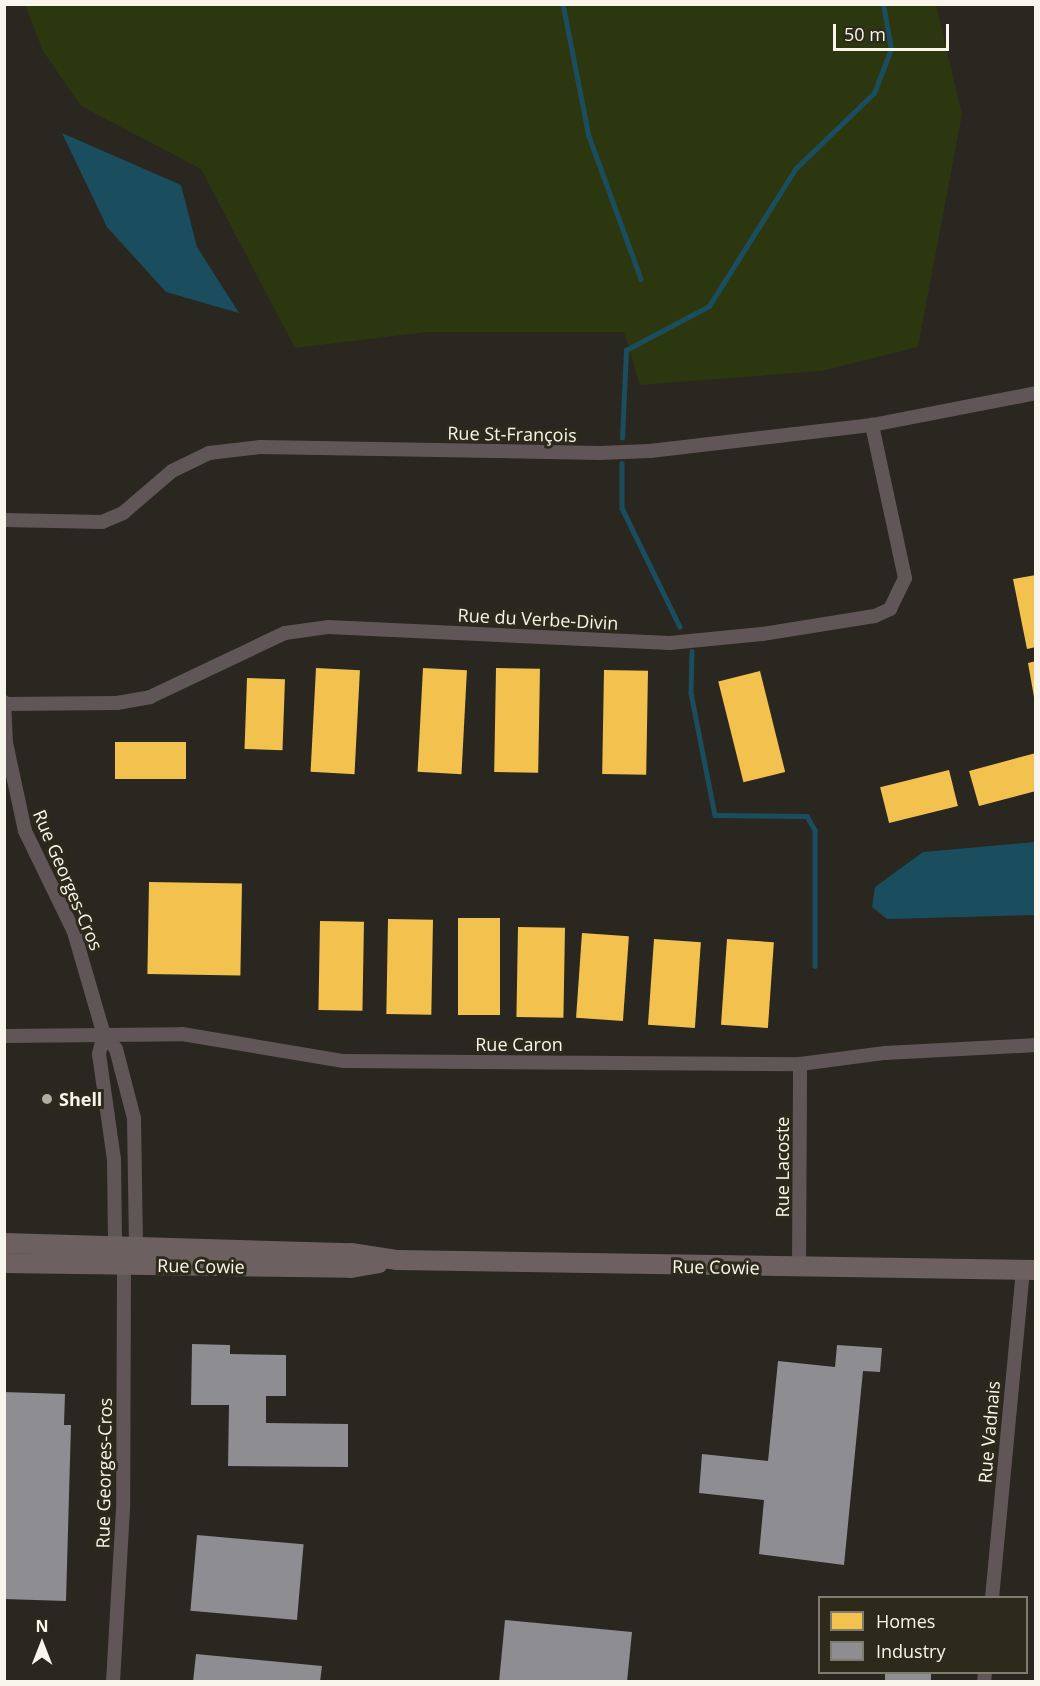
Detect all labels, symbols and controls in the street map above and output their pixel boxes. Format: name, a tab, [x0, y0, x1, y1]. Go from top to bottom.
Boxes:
scale bar	[836, 12, 952, 50]
text: 50 m	[844, 22, 886, 46]
street label: Rue St-François	[447, 422, 577, 446]
street label: Rue du Verbe-Divin	[457, 604, 619, 634]
street label: Rue Georges-Cros	[29, 806, 107, 954]
street label: Rue Caron	[475, 1033, 563, 1055]
place label: Shell	[59, 1088, 102, 1110]
marker: Shell	[40, 1092, 54, 1106]
street label: Rue Lacoste	[771, 1117, 793, 1217]
street label: Rue Cowie	[157, 1254, 245, 1278]
street label: Rue Cowie	[672, 1255, 760, 1279]
street label: Rue Vadnais	[974, 1380, 1004, 1484]
street label: Rue Georges-Cros	[92, 1397, 116, 1549]
legend	[818, 1596, 1028, 1674]
text: Homes	[876, 1609, 935, 1633]
north arrow	[12, 1614, 72, 1674]
text: N	[35, 1615, 49, 1637]
text: Industry	[876, 1639, 946, 1663]

